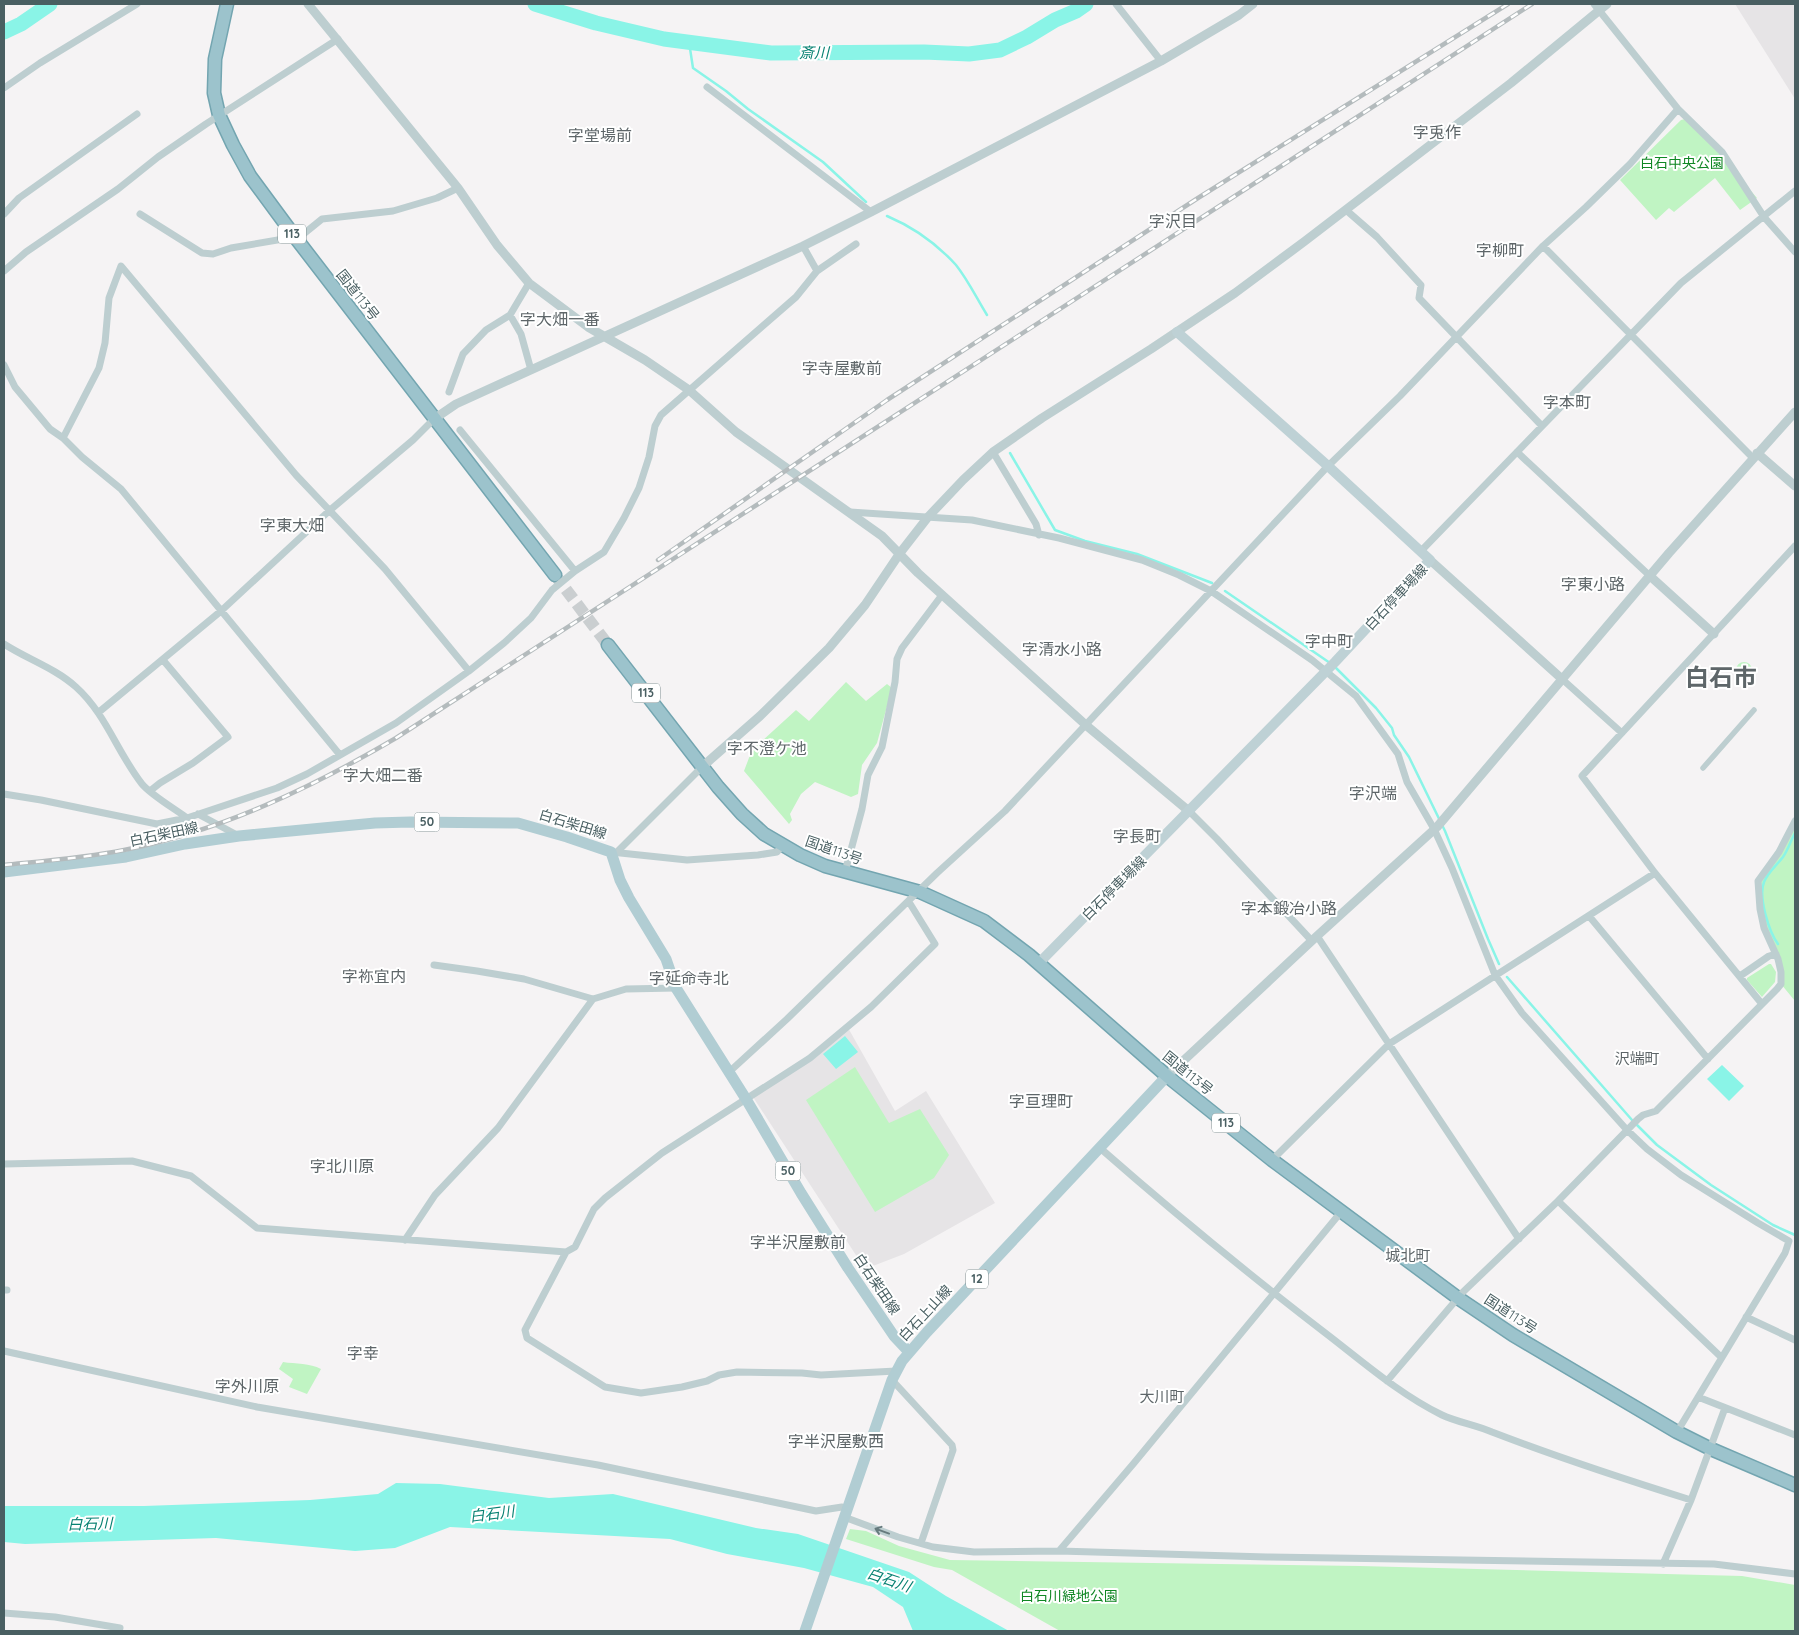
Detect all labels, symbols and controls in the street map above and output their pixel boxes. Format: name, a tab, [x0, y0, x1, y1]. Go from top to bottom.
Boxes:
water label: 斎川	[799, 43, 831, 62]
district label: 字兎作	[1413, 122, 1461, 142]
district label: 字堂場前	[568, 125, 632, 145]
park label: 白石中央公園	[1640, 154, 1724, 172]
district label: 字沢目	[1149, 211, 1197, 231]
road number: 113	[278, 224, 306, 243]
district label: 字柳町	[1476, 240, 1524, 260]
street label: 国道113号	[333, 266, 383, 324]
district label: 字大畑一番	[520, 309, 600, 329]
district label: 字寺屋敷前	[802, 358, 882, 378]
district label: 字本町	[1543, 392, 1591, 412]
district label: 字東大畑	[260, 515, 324, 535]
street label: 白石停車場線	[1361, 560, 1431, 634]
district label: 字東小路	[1561, 574, 1625, 594]
district label: 字中町	[1305, 631, 1353, 651]
district label: 字清水小路	[1022, 639, 1102, 659]
district label: 白石市	[1685, 662, 1757, 692]
road number: 113	[632, 684, 660, 702]
district label: 字不澄ケ池	[727, 738, 807, 758]
district label: 字大畑二番	[343, 765, 423, 785]
district label: 字沢端	[1349, 783, 1397, 803]
street label: 白石柴田線	[537, 805, 609, 843]
road number: 50	[414, 812, 440, 832]
street label: 白石柴田線	[128, 818, 200, 850]
district label: 字長町	[1113, 826, 1161, 846]
street label: 国道113号	[803, 832, 865, 868]
street label: 白石停車場線	[1078, 852, 1150, 924]
district label: 字本鍛冶小路	[1241, 898, 1337, 918]
district label: 字祢宜内	[342, 966, 406, 986]
district label: 字延命寺北	[649, 968, 729, 988]
street label: 国道113号	[1159, 1047, 1217, 1099]
district label: 沢端町	[1614, 1049, 1660, 1068]
district label: 字亘理町	[1009, 1091, 1073, 1111]
road number: 113	[1212, 1114, 1240, 1132]
district label: 字北川原	[310, 1156, 374, 1176]
road number: 50	[776, 1162, 800, 1180]
district label: 字半沢屋敷前	[750, 1232, 846, 1252]
district label: 城北町	[1385, 1246, 1431, 1265]
street label: 白石柴田線	[850, 1250, 904, 1318]
road number: 12	[966, 1270, 988, 1288]
street label: 白石上山線	[895, 1281, 955, 1345]
street label: 国道113号	[1481, 1290, 1541, 1338]
district label: 字幸	[347, 1343, 379, 1363]
district label: 字外川原	[215, 1376, 279, 1396]
district label: 大川町	[1139, 1387, 1185, 1406]
district label: 字半沢屋敷西	[788, 1431, 884, 1451]
water label: 白石川	[468, 1501, 517, 1526]
water label: 白石川	[67, 1514, 115, 1533]
one-way arrow	[875, 1526, 890, 1535]
water label: 白石川	[865, 1563, 915, 1596]
park label: 白石川緑地公園	[1020, 1587, 1118, 1605]

